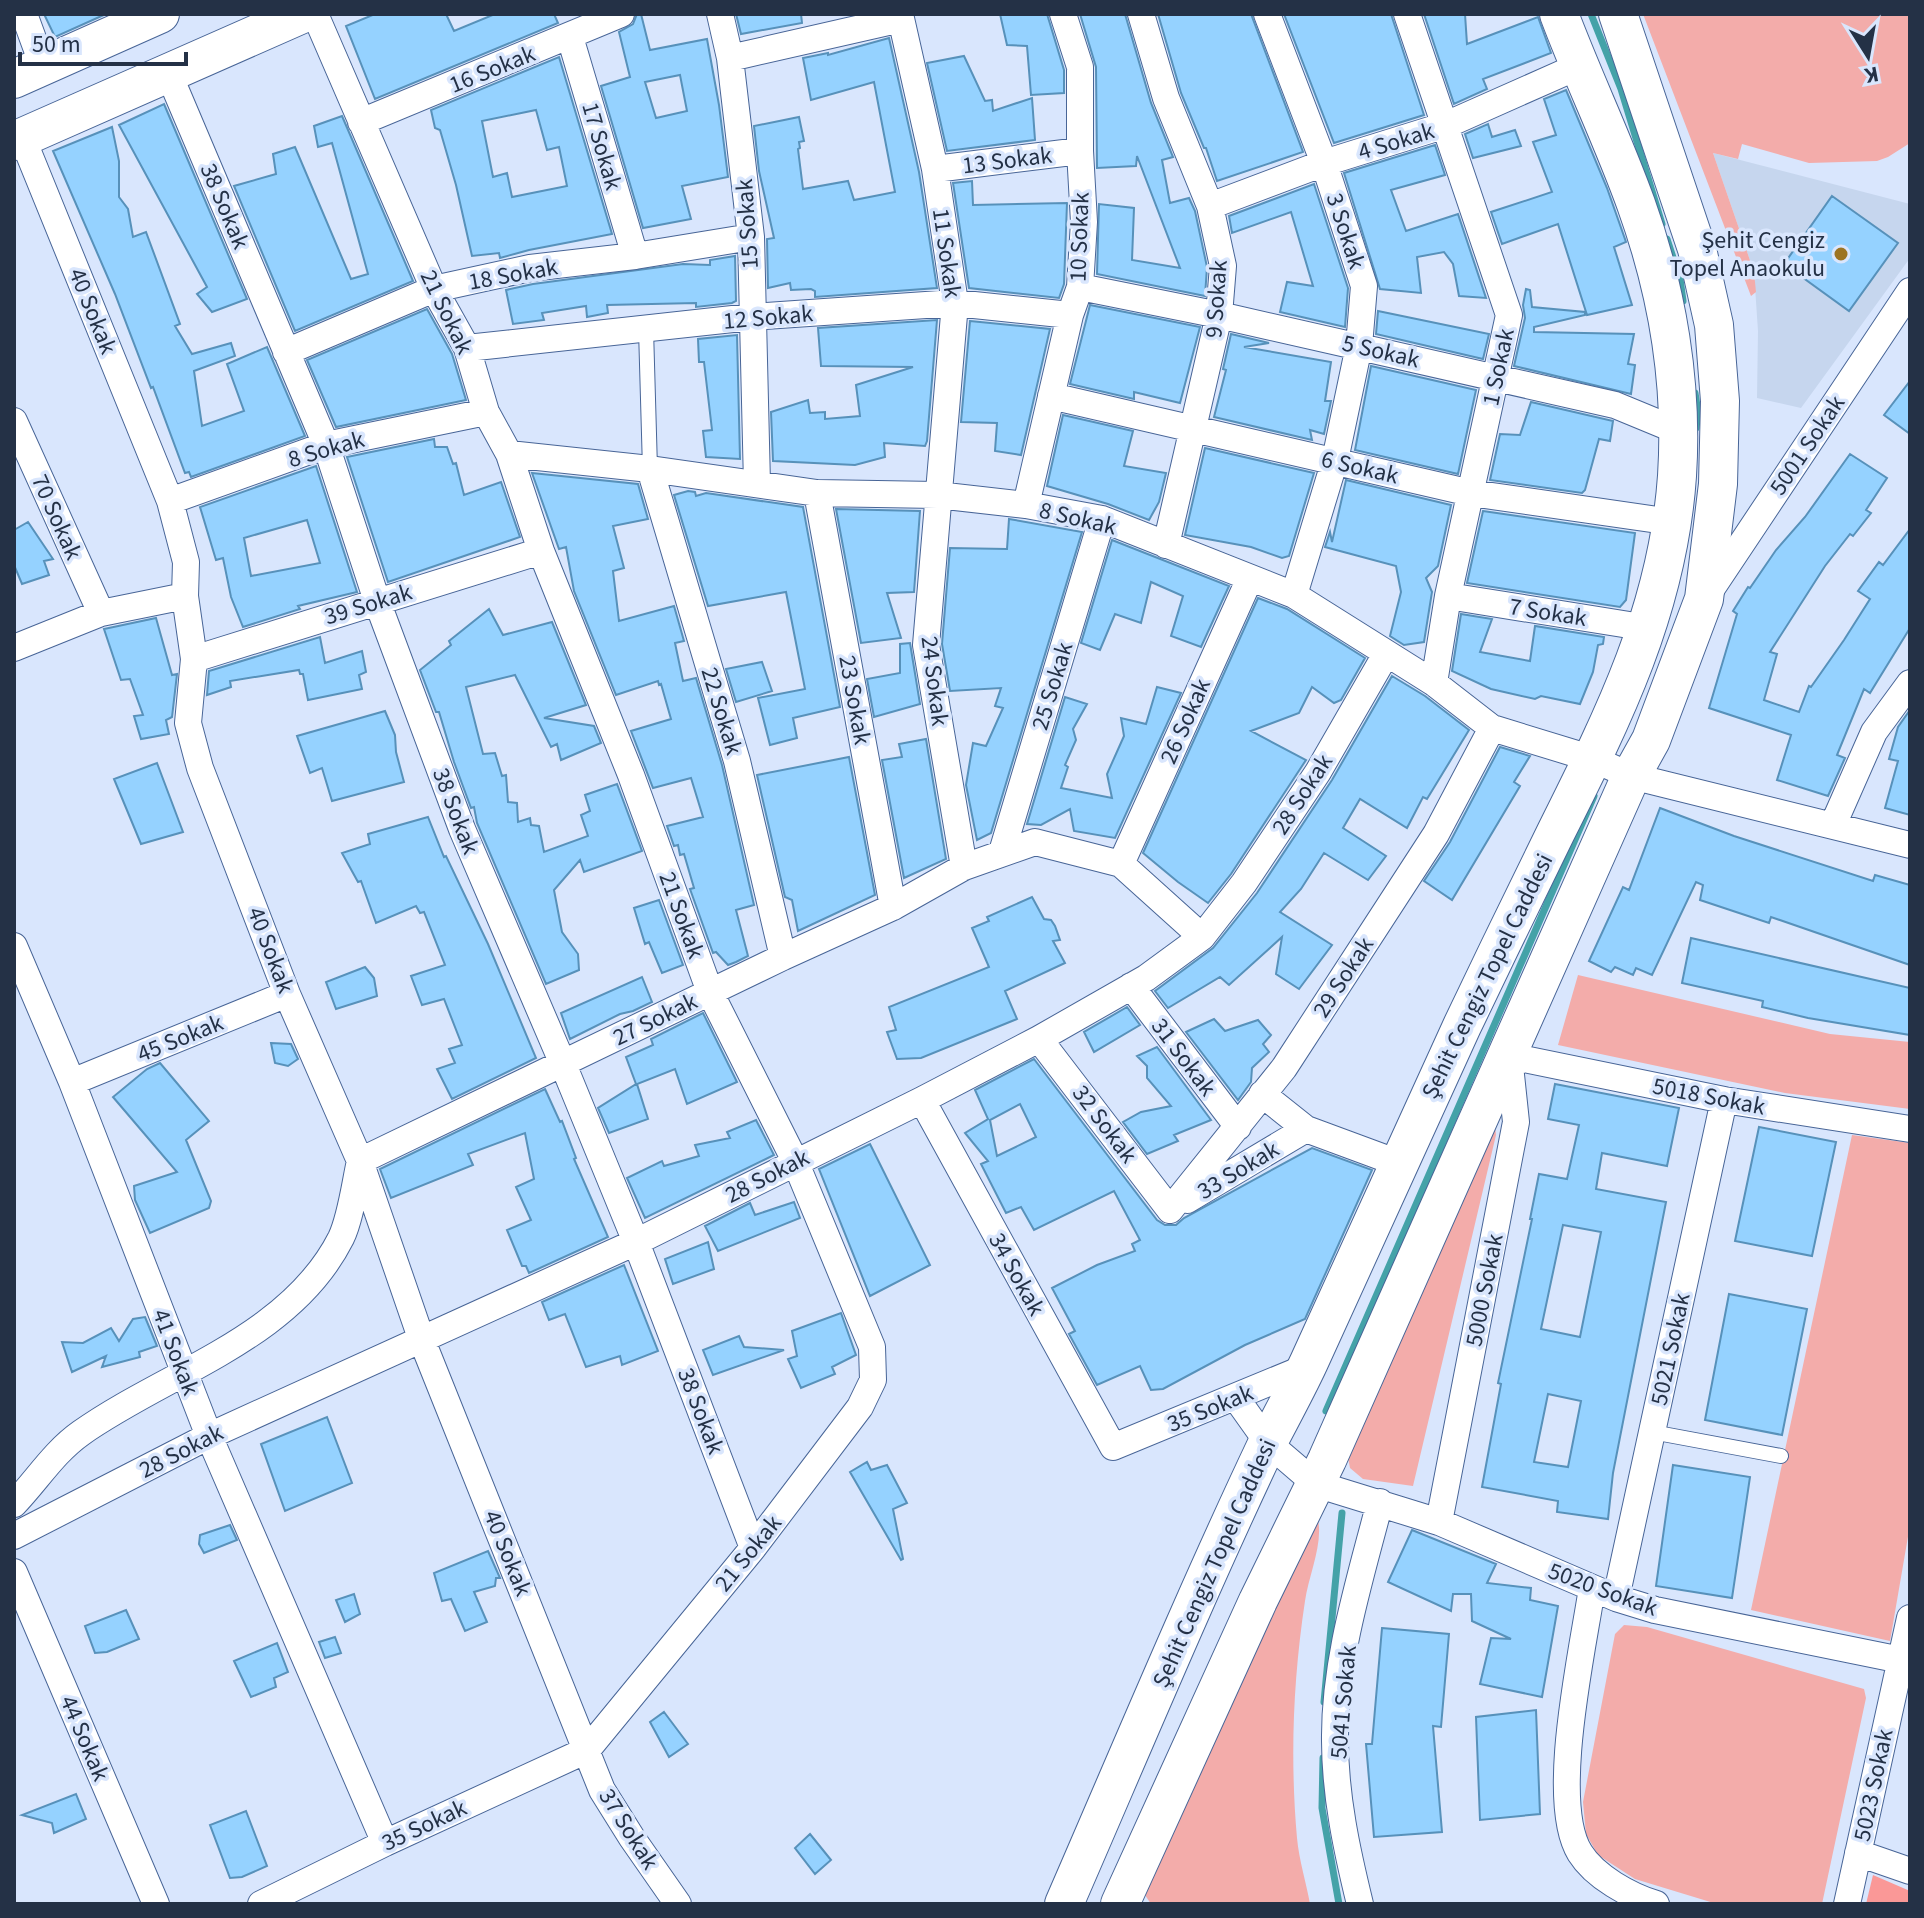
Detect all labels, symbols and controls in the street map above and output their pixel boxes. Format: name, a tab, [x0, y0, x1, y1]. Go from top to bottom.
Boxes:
scale bar	[20, 16, 186, 66]
north arrow	[1828, 16, 1908, 96]
text: 50 m	[32, 27, 81, 62]
street label: 16 Sokak	[444, 36, 541, 103]
text: K	[1861, 58, 1881, 92]
street label: 17 Sokak	[572, 98, 631, 194]
street label: 4 Sokak	[1354, 113, 1439, 170]
street label: 13 Sokak	[960, 138, 1054, 183]
street label: 38 Sokak	[191, 158, 258, 255]
street label: 15 Sokak	[727, 178, 768, 270]
street label: 3 Sokak	[1317, 189, 1374, 274]
street label: 10 Sokak	[1060, 191, 1099, 283]
street label: 11 Sokak	[923, 206, 970, 300]
place label: Şehit Cengiz Topel Anaokulu	[1670, 223, 1825, 286]
marker: Şehit Cengiz Topel Anaokulu	[1832, 245, 1850, 263]
street label: 18 Sokak	[466, 249, 561, 300]
street label: 9 Sokak	[1196, 259, 1237, 339]
street label: 40 Sokak	[59, 263, 126, 360]
street label: 21 Sokak	[411, 264, 482, 360]
street label: 12 Sokak	[722, 296, 815, 339]
street label: 1 Sokak	[1473, 325, 1524, 409]
street label: 5 Sokak	[1339, 326, 1423, 377]
street label: 5001 Sokak	[1761, 388, 1854, 502]
street label: 8 Sokak	[284, 422, 369, 477]
street label: 6 Sokak	[1318, 442, 1402, 493]
street label: 70 Sokak	[22, 469, 91, 566]
street label: 8 Sokak	[1036, 493, 1120, 544]
street label: 39 Sokak	[320, 575, 416, 634]
street label: 7 Sokak	[1507, 589, 1589, 636]
street label: 24 Sokak	[912, 634, 957, 728]
street label: 25 Sokak	[1023, 638, 1082, 734]
street label: 23 Sokak	[829, 653, 880, 748]
street label: 22 Sokak	[692, 663, 751, 759]
street label: 26 Sokak	[1151, 673, 1220, 769]
street label: 28 Sokak	[1263, 747, 1342, 842]
street label: 38 Sokak	[423, 763, 488, 860]
street label: Şehit Cengiz Topel Caddesi	[1413, 848, 1562, 1105]
street label: 21 Sokak	[650, 867, 713, 964]
street label: 40 Sokak	[238, 902, 303, 999]
street label: 29 Sokak	[1304, 930, 1383, 1025]
street label: 27 Sokak	[607, 984, 703, 1055]
street label: 45 Sokak	[132, 1005, 229, 1072]
street label: 31 Sokak	[1143, 1011, 1225, 1104]
street label: 5018 Sokak	[1650, 1068, 1768, 1125]
street label: 32 Sokak	[1064, 1078, 1146, 1171]
street label: 33 Sokak	[1191, 1132, 1286, 1209]
street label: 28 Sokak	[719, 1140, 815, 1212]
street label: 34 Sokak	[979, 1226, 1054, 1322]
street label: 5000 Sokak	[1456, 1231, 1513, 1349]
street label: 5021 Sokak	[1642, 1290, 1699, 1408]
street label: 41 Sokak	[143, 1304, 208, 1401]
street label: 38 Sokak	[668, 1363, 733, 1460]
street label: 35 Sokak	[1162, 1375, 1259, 1442]
street label: 28 Sokak	[133, 1415, 229, 1487]
street label: Şehit Cengiz Topel Caddesi	[1144, 1433, 1285, 1693]
street label: 40 Sokak	[474, 1505, 541, 1602]
street label: 21 Sokak	[706, 1507, 790, 1599]
street label: 5020 Sokak	[1543, 1554, 1662, 1625]
street label: 5041 Sokak	[1321, 1644, 1366, 1760]
street label: 44 Sokak	[51, 1690, 118, 1787]
street label: 5023 Sokak	[1845, 1726, 1902, 1844]
street label: 37 Sokak	[590, 1782, 667, 1877]
street label: 35 Sokak	[376, 1791, 473, 1860]

